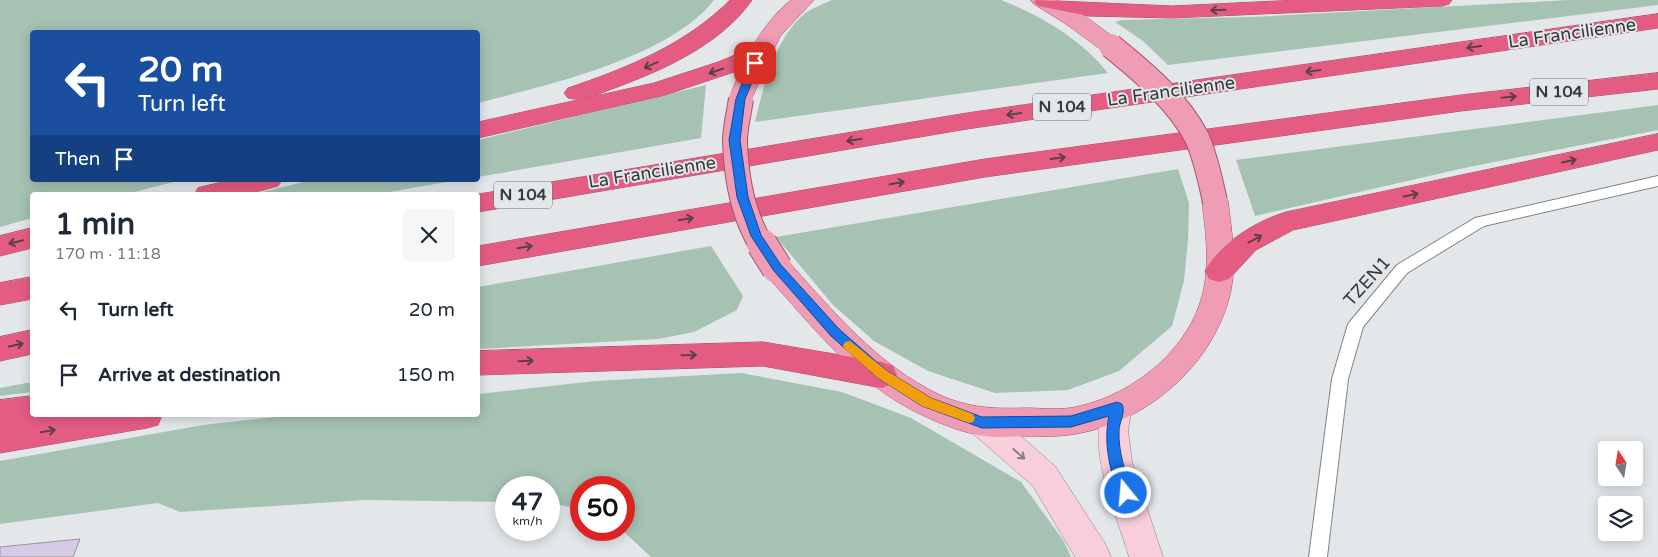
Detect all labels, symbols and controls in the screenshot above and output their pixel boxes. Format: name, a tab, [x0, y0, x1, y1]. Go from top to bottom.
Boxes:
one-way arrow	[1211, 5, 1227, 14]
street label: La Francilienne	[1507, 13, 1637, 53]
pin	[734, 42, 776, 84]
one-way arrow	[1467, 42, 1483, 52]
text: 20 m	[138, 49, 223, 91]
icon: arrive	[741, 49, 769, 77]
icon: left	[55, 50, 120, 115]
one-way arrow	[644, 60, 659, 70]
one-way arrow	[1306, 66, 1322, 76]
one-way arrow	[708, 67, 724, 76]
street label: La Francilienne	[1106, 71, 1236, 111]
road number: N 104	[1530, 78, 1588, 105]
text: Turn left	[138, 91, 226, 117]
one-way arrow	[1501, 92, 1517, 102]
road number: N 104	[1033, 94, 1091, 120]
one-way arrow	[1006, 110, 1022, 120]
one-way arrow	[846, 135, 862, 145]
icon: arrive	[110, 145, 138, 173]
text: Then	[55, 148, 100, 170]
street label: La Francilienne	[587, 151, 717, 193]
one-way arrow	[1050, 153, 1066, 163]
one-way arrow	[1561, 156, 1577, 165]
one-way arrow	[889, 177, 905, 187]
road number: N 104	[494, 182, 552, 208]
one-way arrow	[1402, 190, 1418, 199]
text: 1 min	[55, 206, 135, 243]
button: close	[403, 209, 455, 261]
one-way arrow	[677, 214, 693, 224]
one-way arrow	[1247, 233, 1262, 243]
one-way arrow	[9, 238, 25, 247]
one-way arrow	[517, 242, 533, 252]
text: 170 m · 11:18	[55, 244, 161, 264]
street label: TZEN1	[1339, 251, 1395, 311]
icon: left	[55, 296, 83, 324]
text: Turn left	[98, 299, 174, 321]
text: 20 m	[409, 299, 455, 321]
one-way arrow	[8, 340, 24, 350]
one-way arrow	[680, 350, 696, 360]
one-way arrow	[518, 356, 534, 365]
icon: arrive	[55, 361, 83, 389]
text: Arrive at destination	[98, 364, 281, 386]
text: 150 m	[397, 364, 455, 386]
one-way arrow	[40, 425, 56, 435]
north arrow	[1598, 441, 1642, 486]
map controls	[1598, 441, 1643, 541]
one-way arrow	[1012, 449, 1025, 460]
position arrow	[1099, 466, 1151, 518]
speed limit sign: 50	[570, 476, 635, 541]
text: 47	[512, 487, 543, 517]
button: layers	[1598, 496, 1643, 541]
text: km/h	[512, 514, 543, 528]

